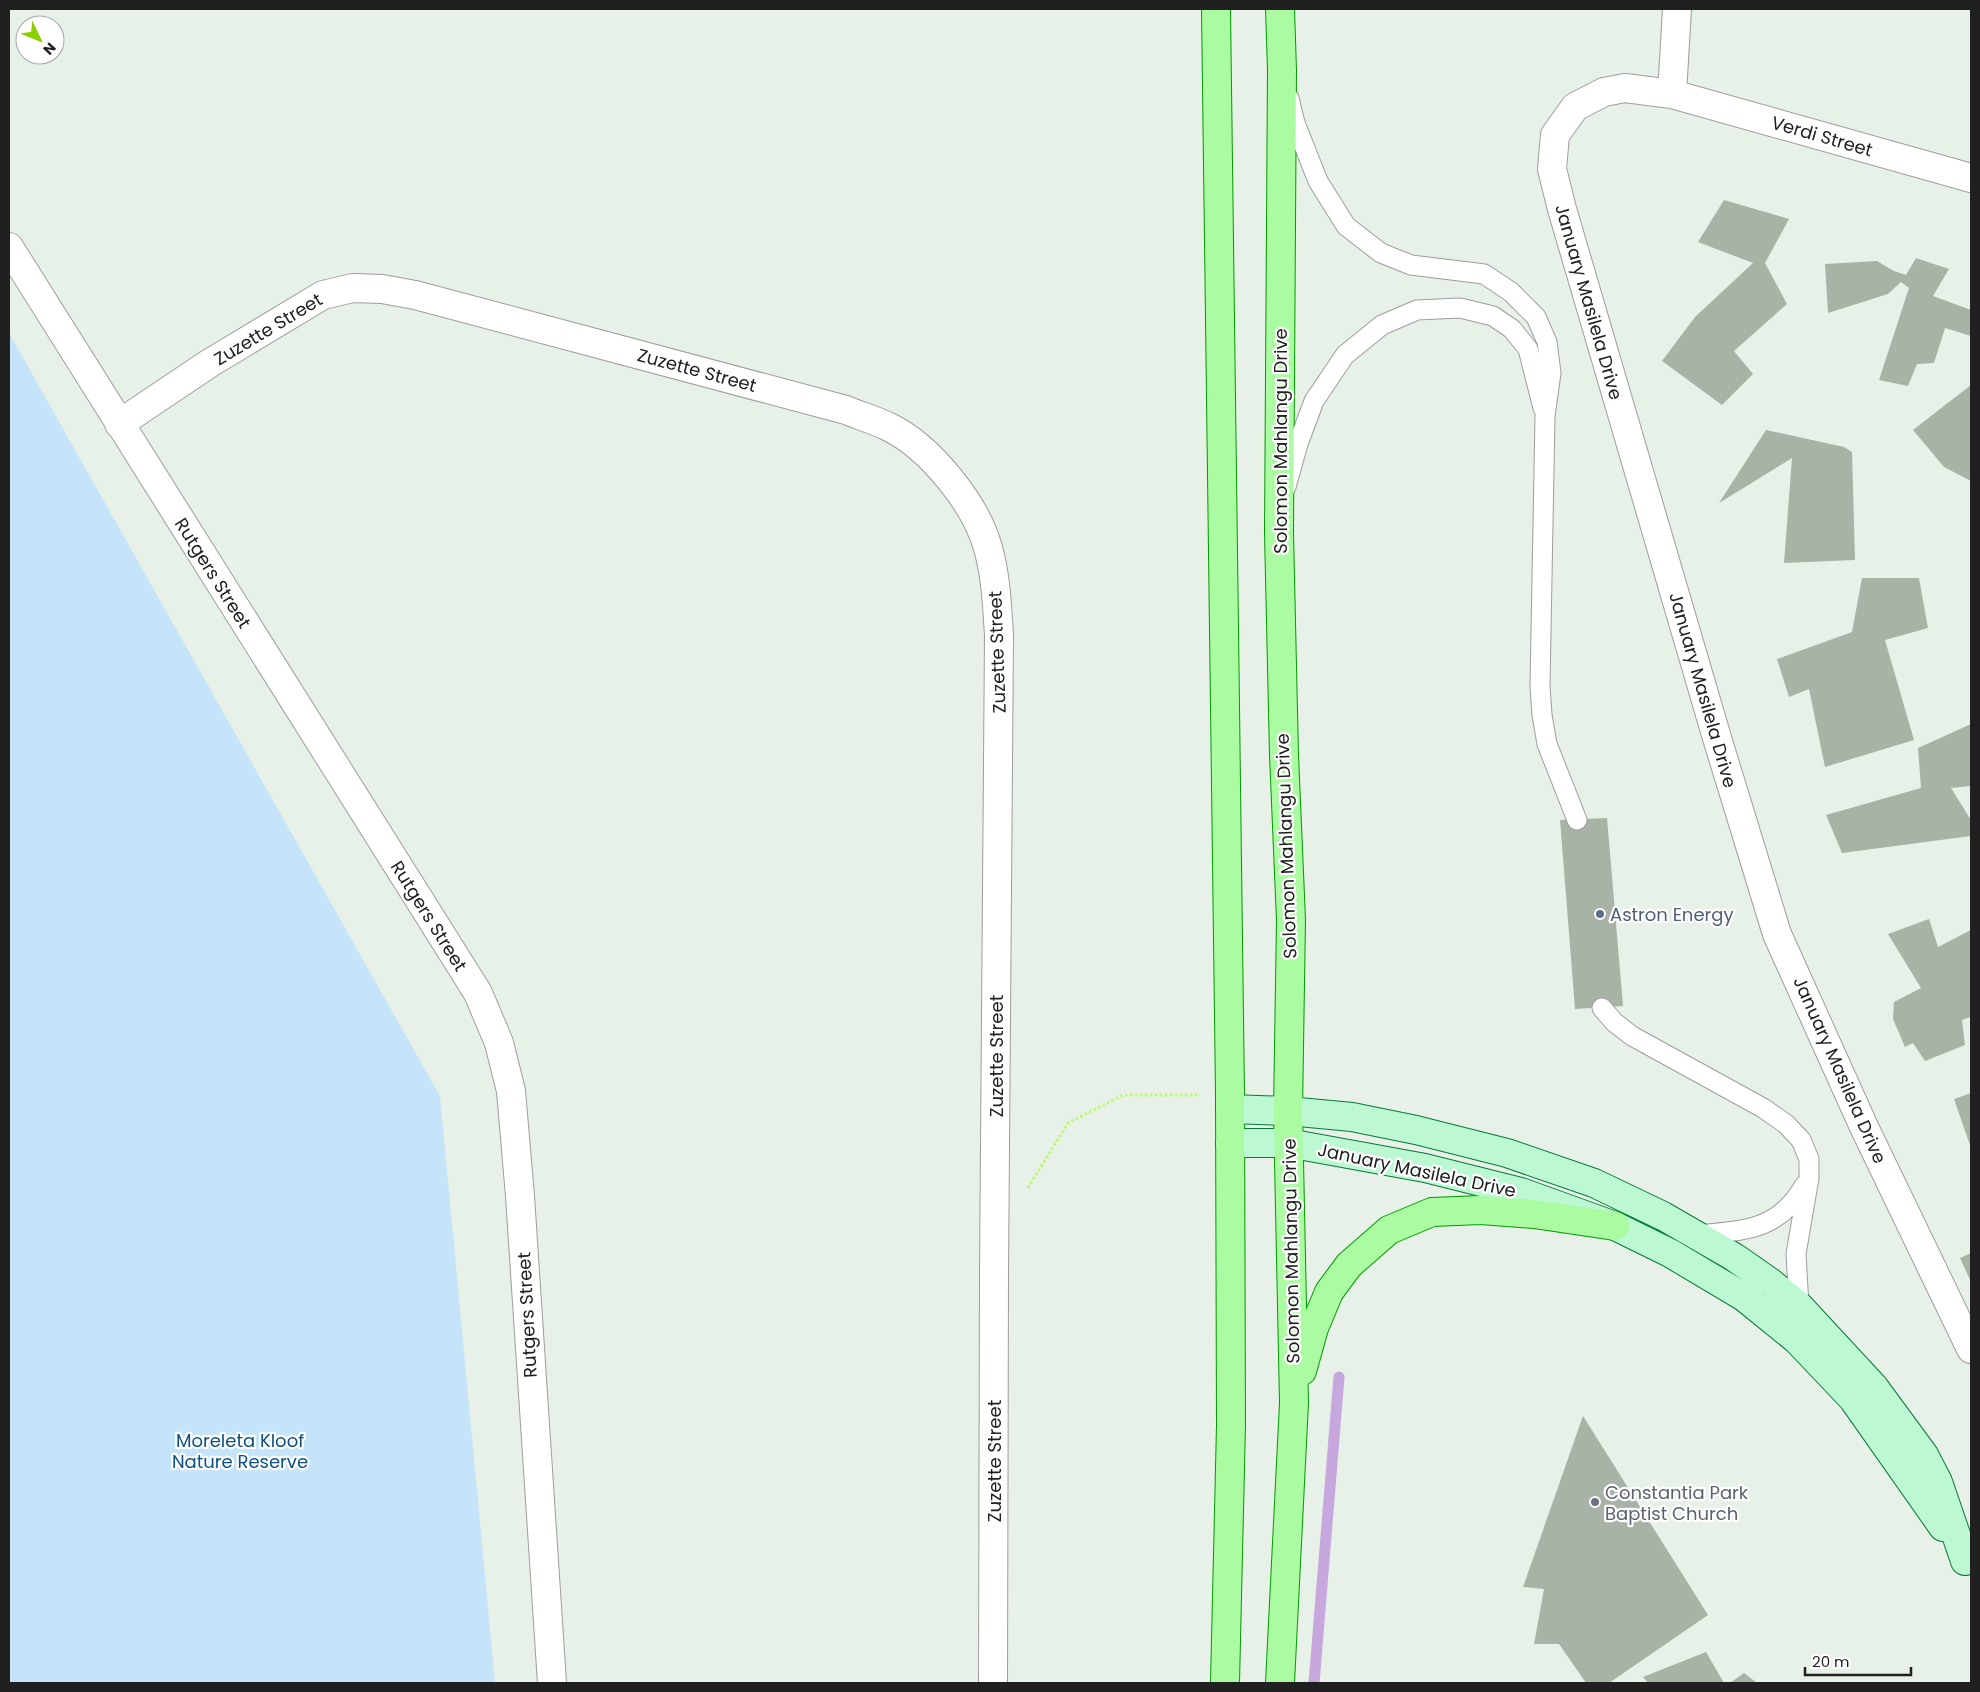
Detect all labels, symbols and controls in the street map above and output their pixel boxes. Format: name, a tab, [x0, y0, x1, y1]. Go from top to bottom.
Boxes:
north arrow	[15, 15, 65, 65]
text: N	[39, 38, 60, 60]
street label: Verdi Street	[1768, 110, 1876, 162]
street label: January Masilela Drive	[1549, 201, 1629, 403]
street label: Zuzette Street	[209, 287, 327, 371]
street label: Solomon Mahlangu Drive	[1268, 328, 1293, 554]
street label: Zuzette Street	[635, 342, 759, 398]
street label: Rutgers Street	[169, 513, 257, 633]
street label: January Masilela Drive	[1663, 589, 1743, 791]
street label: Zuzette Street	[982, 590, 1012, 714]
street label: Solomon Mahlangu Drive	[1270, 733, 1302, 959]
street label: Rutgers Street	[385, 856, 473, 976]
place label: Astron Energy	[1610, 902, 1734, 927]
marker: Astron Energy	[1594, 908, 1606, 920]
street label: January Masilela Drive	[1787, 973, 1893, 1167]
street label: Zuzette Street	[984, 995, 1009, 1117]
street label: January Masilela Drive	[1316, 1137, 1518, 1203]
street label: Solomon Mahlangu Drive	[1277, 1138, 1305, 1364]
street label: Rutgers Street	[511, 1251, 543, 1379]
street label: Zuzette Street	[982, 1400, 1007, 1522]
park label: Moreleta Kloof Nature Reserve	[172, 1428, 308, 1474]
place label: Constantia Park Baptist Church	[1605, 1480, 1749, 1526]
marker: Constantia Park Baptist Church	[1589, 1496, 1601, 1508]
scale bar	[1805, 1644, 1911, 1676]
text: 20 m	[1812, 1651, 1850, 1672]

